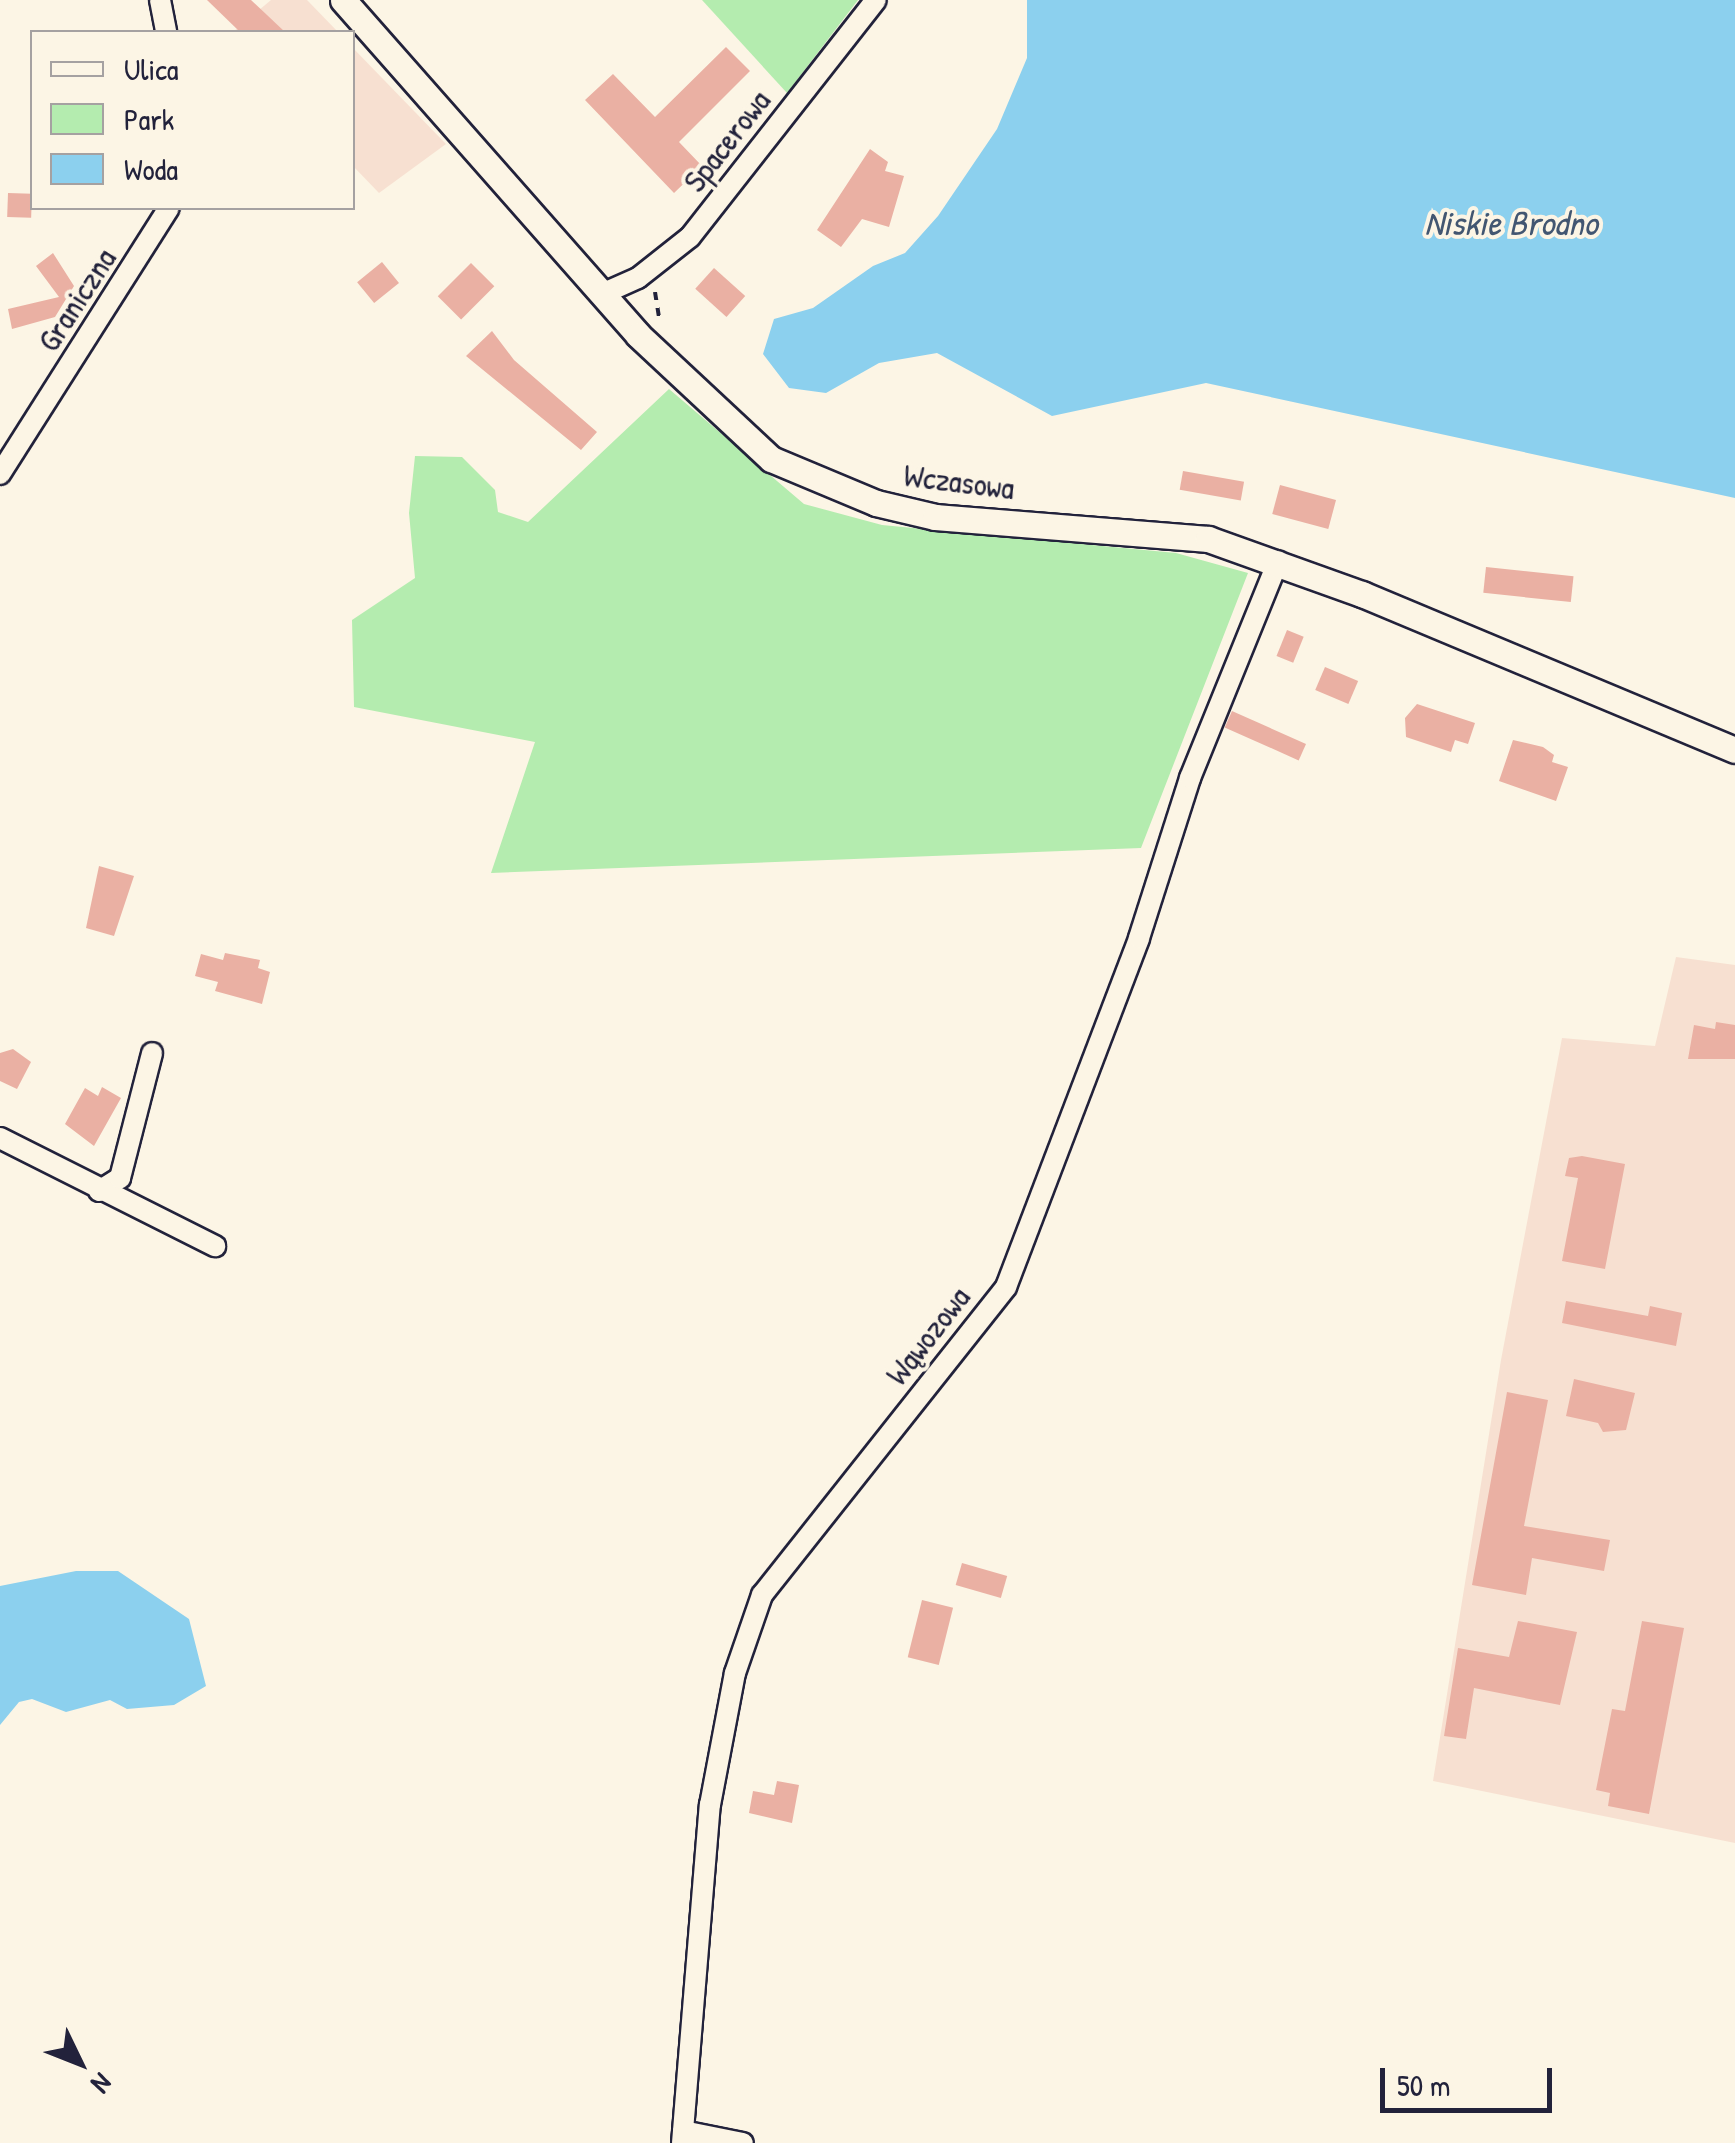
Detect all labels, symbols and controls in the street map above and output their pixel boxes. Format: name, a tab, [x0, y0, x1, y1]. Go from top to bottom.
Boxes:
legend	[30, 30, 355, 210]
text: Ulica	[124, 49, 179, 89]
street label: Spacerowa	[675, 82, 779, 200]
text: Park	[124, 99, 174, 139]
text: Woda	[124, 149, 178, 189]
water label: Niskie Brodno	[1424, 202, 1598, 244]
street label: Graniczna	[30, 241, 124, 359]
street label: Wczasowa	[902, 456, 1016, 508]
street label: Wąwozowa	[878, 1279, 978, 1393]
north arrow	[30, 2013, 130, 2113]
scale bar	[1385, 2048, 1558, 2110]
text: N	[83, 2065, 121, 2102]
text: 50 m	[1397, 2065, 1450, 2105]

